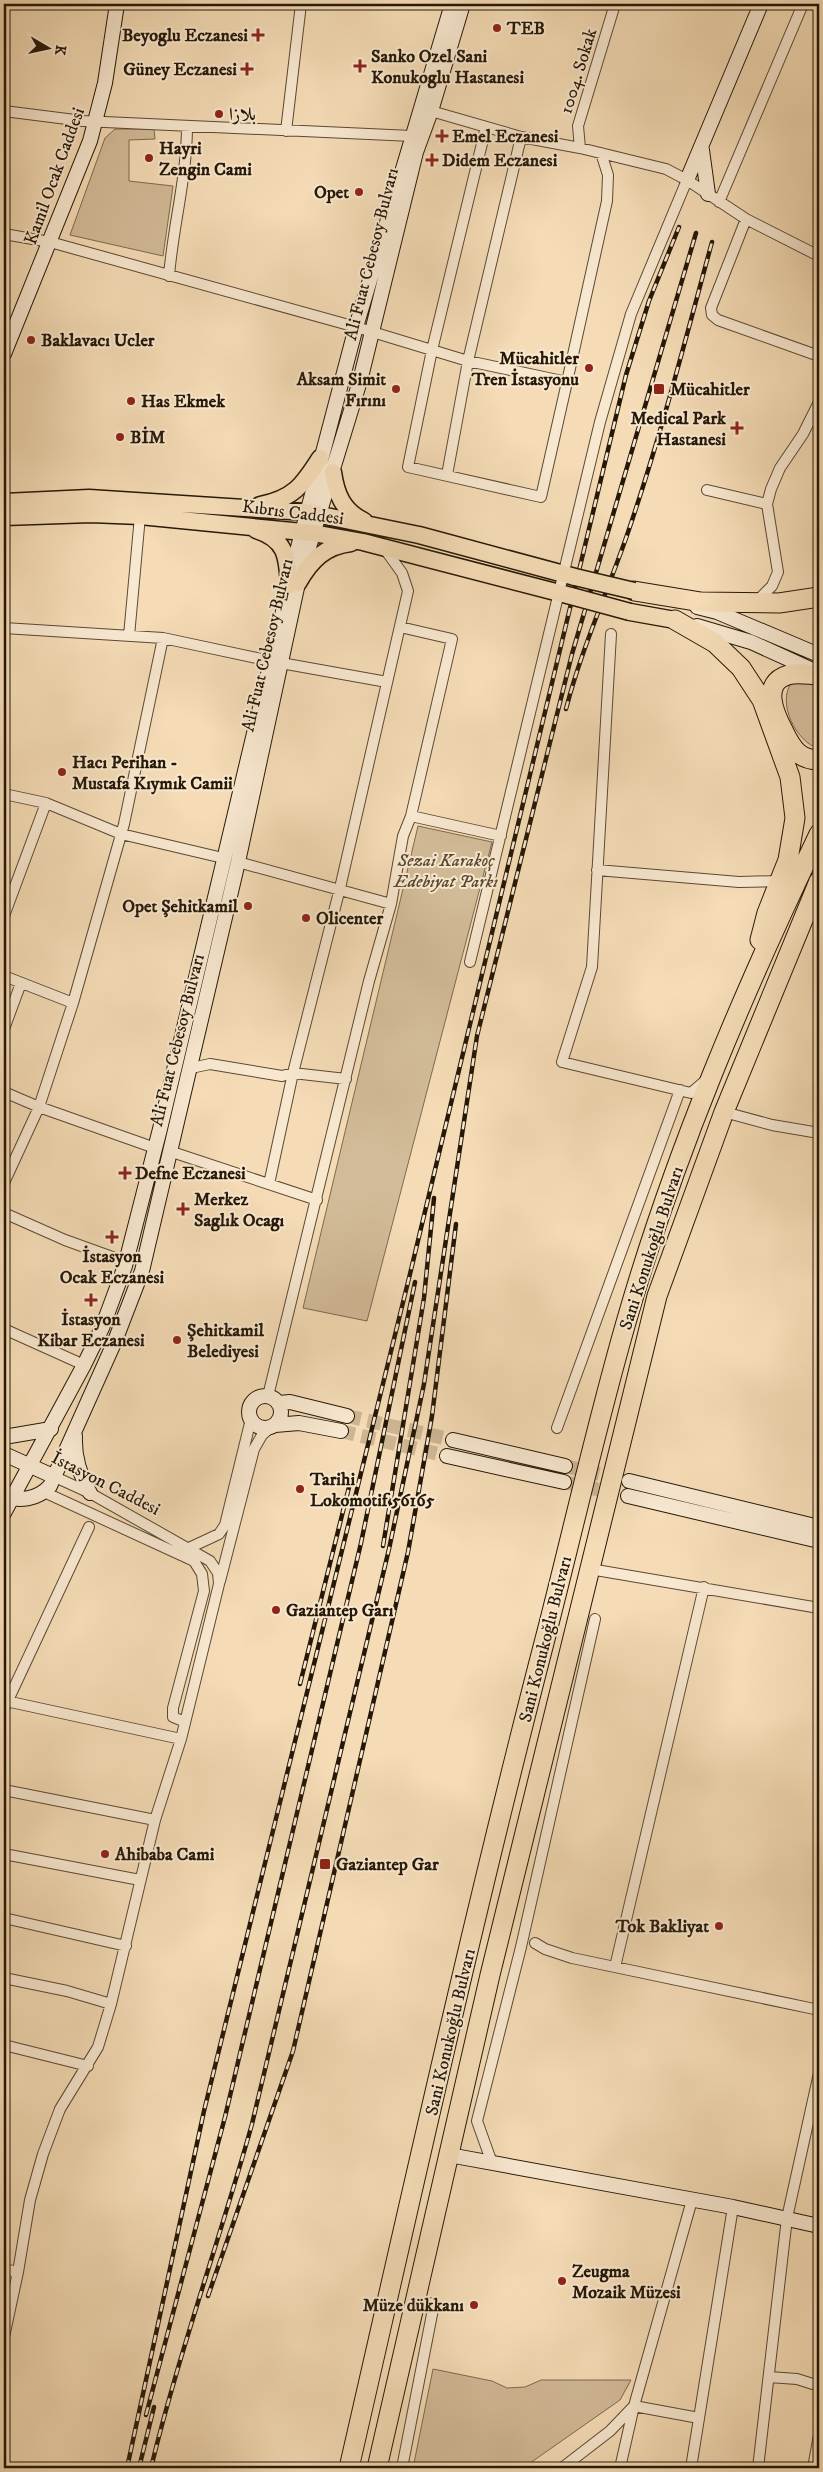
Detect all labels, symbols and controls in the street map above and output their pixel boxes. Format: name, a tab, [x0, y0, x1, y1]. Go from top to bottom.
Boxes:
place label: TEB	[506, 18, 545, 40]
north arrow	[22, 22, 72, 72]
marker: TEB	[491, 22, 503, 34]
place label: Beyoglu Eczanesi	[122, 25, 248, 47]
street label: 1004. Sokak	[556, 26, 602, 117]
marker: Beyoglu Eczanesi	[252, 29, 264, 41]
text: K	[50, 44, 70, 57]
place label: Sanko Ozel Sani Konukoglu Hastanesi	[371, 46, 524, 89]
place label: Güney Eczanesi	[123, 59, 237, 81]
marker: Sanko Ozel Sani Konukoglu Hastanesi	[353, 59, 367, 73]
marker: Güney Eczanesi	[241, 63, 253, 75]
place label: بلازا	[229, 104, 256, 126]
street label: Kamil Ocak Caddesi	[20, 105, 90, 248]
marker: بلازا	[213, 108, 225, 120]
place label: Emel Eczanesi	[452, 126, 559, 148]
marker: Emel Eczanesi	[436, 130, 448, 142]
place label: Hayri Zengin Cami	[159, 138, 252, 181]
place label: Didem Eczanesi	[442, 150, 558, 172]
marker: Hayri Zengin Cami	[143, 152, 155, 164]
marker: Didem Eczanesi	[426, 154, 438, 166]
street label: Ali Fuat Cebesoy Bulvarı	[340, 166, 404, 343]
place label: Opet	[314, 182, 349, 204]
marker: Opet	[353, 186, 365, 198]
place label: Baklavacı Ucler	[41, 330, 155, 352]
marker: Baklavacı Ucler	[25, 334, 37, 346]
place label: Mücahitler Tren İstasyonu	[471, 348, 579, 391]
marker: Mücahitler Tren İstasyonu	[583, 362, 595, 374]
place label: Aksam Simit Fırını	[296, 369, 386, 412]
place label: Mücahitler	[670, 379, 750, 401]
marker: Mücahitler	[652, 382, 666, 396]
marker: Aksam Simit Fırını	[390, 383, 402, 395]
place label: Has Ekmek	[141, 391, 226, 413]
marker: Has Ekmek	[125, 395, 137, 407]
place label: Medical Park Hastanesi	[630, 408, 727, 451]
marker: Medical Park Hastanesi	[730, 421, 744, 435]
place label: BİM	[130, 426, 166, 449]
marker: BİM	[114, 431, 126, 443]
street label: Kıbrıs Caddesi	[241, 496, 345, 530]
street label: Ali Fuat Cebesoy Bulvarı	[237, 557, 299, 734]
place label: Hacı Perihan - Mustafa Kıymık Camii	[72, 752, 233, 795]
marker: Hacı Perihan - Mustafa Kıymık Camii	[56, 766, 68, 778]
park label: Sezai Karakoç Edebiyat Parkı	[393, 850, 498, 893]
place label: Opet Şehitkamil	[122, 896, 239, 918]
marker: Opet Şehitkamil	[242, 900, 254, 912]
place label: Olicenter	[316, 908, 383, 930]
marker: Olicenter	[300, 912, 312, 924]
street label: Ali Fuat Cebesoy Bulvarı	[146, 952, 210, 1129]
place label: Defne Eczanesi	[135, 1163, 246, 1185]
street label: Sani Konukoğlu Bulvarı	[615, 1164, 689, 1333]
marker: Defne Eczanesi	[119, 1167, 131, 1179]
place label: Merkez Saglık Ocagı	[194, 1189, 285, 1232]
marker: Merkez Saglık Ocagı	[176, 1202, 190, 1216]
marker: İstasyon Ocak Eczanesi	[106, 1231, 118, 1243]
place label: İstasyon Ocak Eczanesi	[60, 1245, 165, 1289]
marker: İstasyon Kibar Eczanesi	[85, 1294, 97, 1306]
place label: İstasyon Kibar Eczanesi	[37, 1308, 145, 1352]
place label: Şehitkamil Belediyesi	[187, 1320, 264, 1363]
marker: Şehitkamil Belediyesi	[171, 1334, 183, 1346]
street label: İstasyon Caddesi	[48, 1446, 164, 1521]
place label: Tarihi Lokomotif 56165	[309, 1469, 435, 1512]
marker: Tarihi Lokomotif 56165	[294, 1483, 306, 1495]
street label: Sani Konukoğlu Bulvarı	[515, 1554, 577, 1725]
place label: Gaziantep Garı	[286, 1600, 394, 1622]
marker: Gaziantep Garı	[270, 1604, 282, 1616]
place label: Ahibaba Cami	[114, 1844, 215, 1866]
marker: Ahibaba Cami	[99, 1848, 111, 1860]
place label: Gaziantep Gar	[336, 1854, 439, 1876]
marker: Gaziantep Gar	[318, 1857, 332, 1871]
place label: Tok Bakliyat	[615, 1916, 709, 1938]
marker: Tok Bakliyat	[713, 1920, 725, 1932]
street label: Sani Konukoğlu Bulvarı	[421, 1947, 481, 2118]
place label: Zeugma Mozaik Müzesi	[572, 2261, 681, 2304]
marker: Zeugma Mozaik Müzesi	[556, 2275, 568, 2287]
place label: Müze dükkanı	[363, 2295, 464, 2317]
marker: Müze dükkanı	[468, 2299, 480, 2311]

